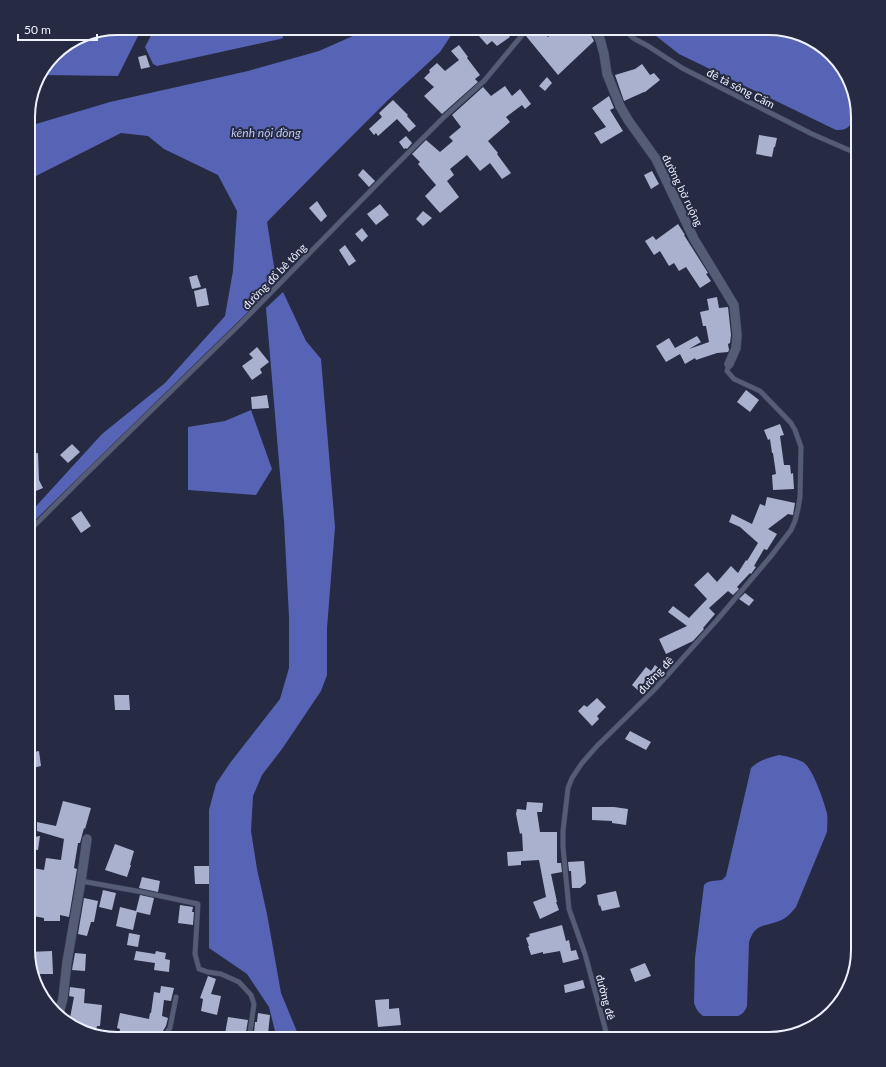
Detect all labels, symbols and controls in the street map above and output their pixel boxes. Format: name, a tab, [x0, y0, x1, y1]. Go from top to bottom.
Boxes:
scale bar	[18, 16, 97, 42]
text: 50 m	[24, 22, 51, 37]
street label: đê tả sông Cấm	[705, 65, 777, 111]
water label: kênh nội đồng	[231, 125, 301, 140]
street label: đường bờ ruộng	[660, 152, 706, 228]
street label: đường đổ bê tông	[239, 240, 309, 312]
street label: đường đê	[634, 653, 676, 696]
street label: đường đê	[594, 973, 618, 1021]

